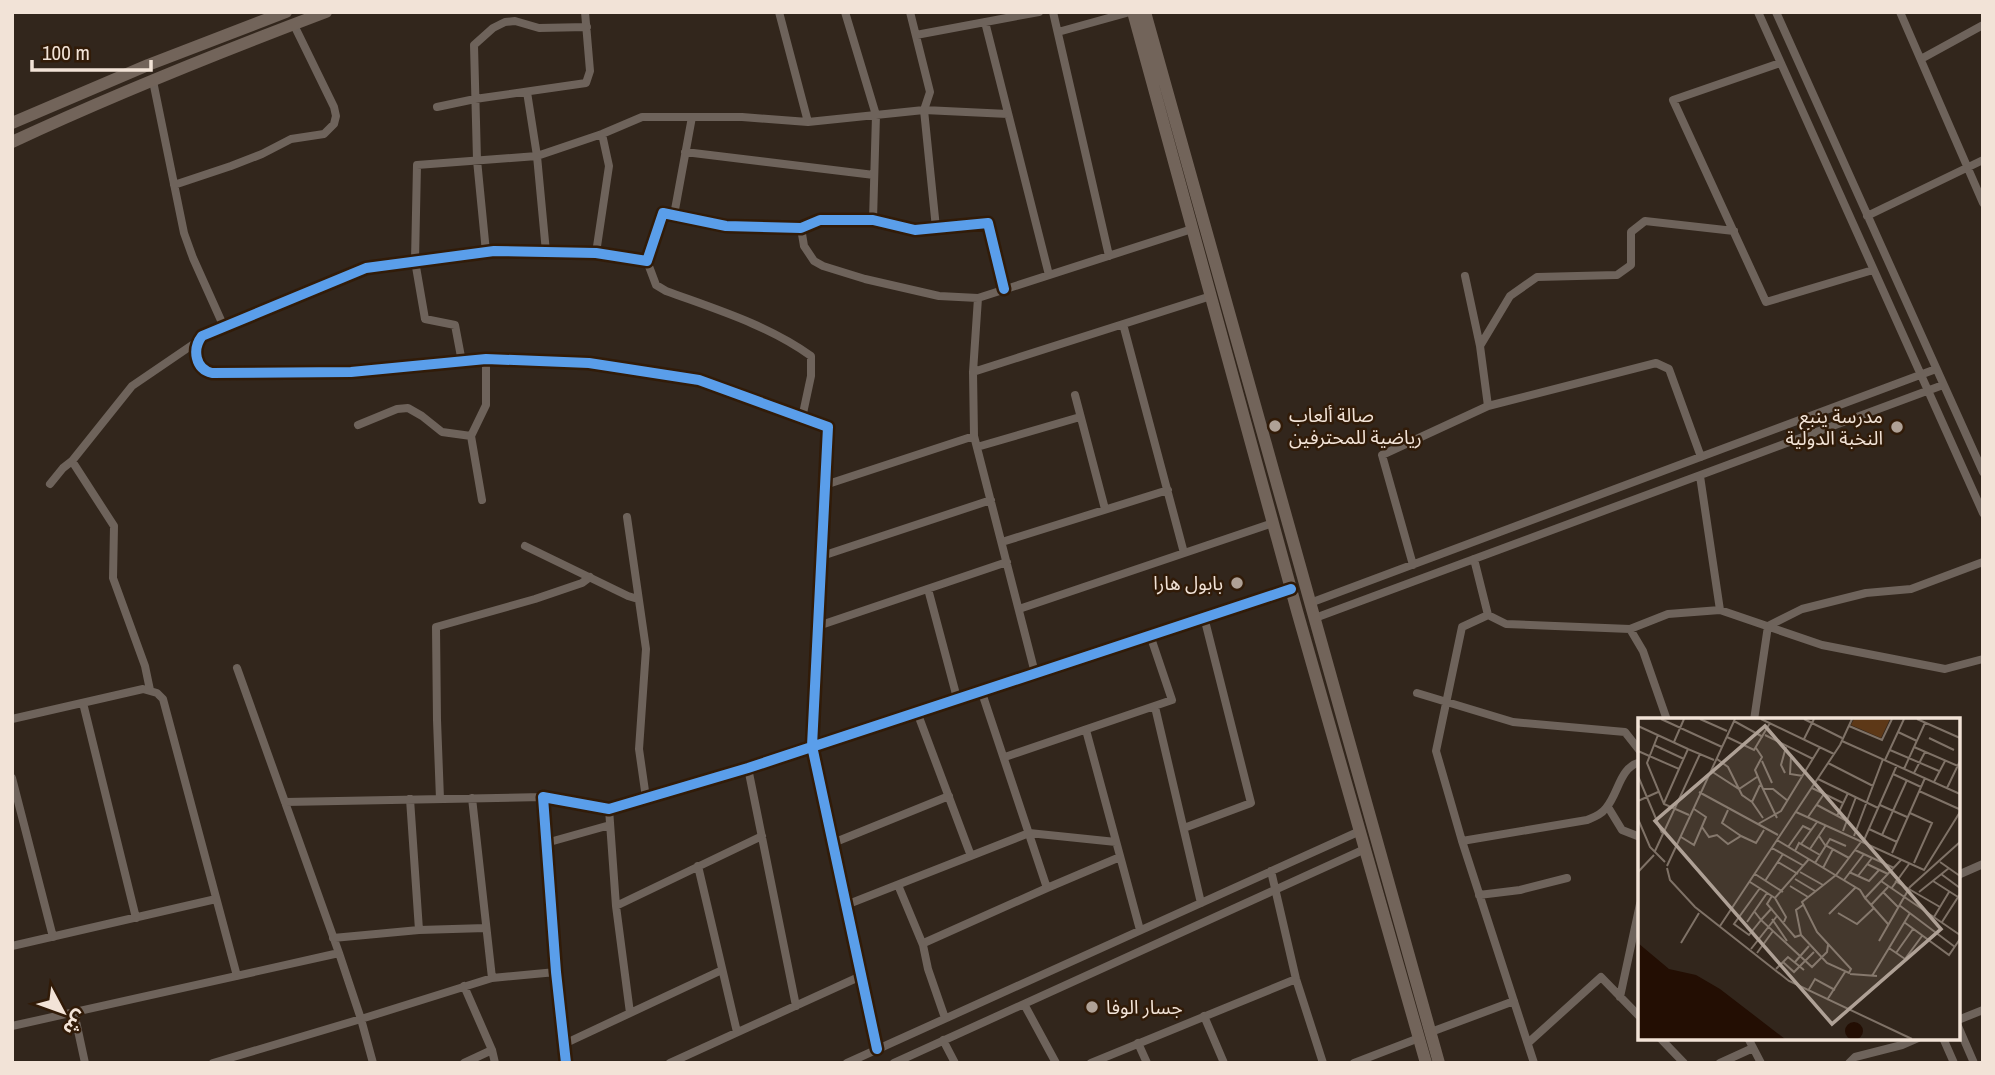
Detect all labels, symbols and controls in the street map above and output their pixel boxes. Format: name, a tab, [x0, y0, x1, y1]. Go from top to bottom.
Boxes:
scale bar	[32, 28, 150, 72]
text: 100 m	[42, 38, 90, 67]
place label: صالة ألعاب رياضية للمحترفين	[1289, 402, 1422, 450]
place label: مدرسة ينبع النخبة الدولية	[1786, 403, 1883, 451]
marker: صالة ألعاب رياضية للمحترفين	[1267, 418, 1283, 434]
marker: مدرسة ينبع النخبة الدولية	[1889, 419, 1905, 435]
place label: بابول هارا	[1153, 570, 1223, 596]
marker: بابول هارا	[1229, 575, 1245, 591]
inset map	[1638, 718, 1960, 1040]
north arrow	[28, 977, 98, 1047]
place label: جسار الوفا	[1106, 994, 1183, 1020]
marker: جسار الوفا	[1084, 999, 1100, 1015]
text: ش	[57, 1005, 94, 1042]

